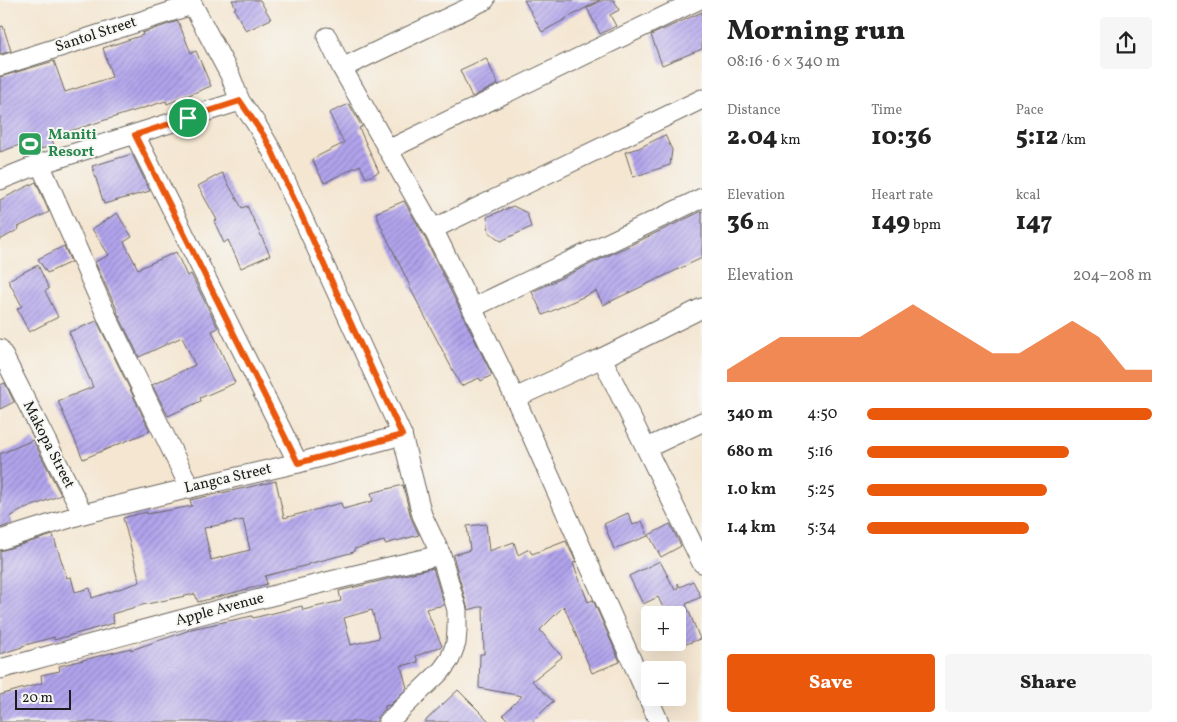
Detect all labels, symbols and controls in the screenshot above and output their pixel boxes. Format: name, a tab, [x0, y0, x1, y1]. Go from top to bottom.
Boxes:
street label: Santol Street	[53, 12, 139, 58]
text: Morning run	[727, 12, 905, 51]
button: share	[1100, 17, 1152, 69]
text: 08:16 · 6 × 340 m	[727, 51, 840, 73]
pin	[167, 97, 209, 139]
text: Distance	[727, 101, 781, 120]
text: Time	[871, 101, 902, 120]
text: Pace	[1016, 101, 1044, 120]
icon: arrive	[174, 104, 202, 132]
text: 2.04	[727, 120, 778, 155]
text: 10:36	[871, 120, 932, 155]
text: 5:12	[1016, 120, 1058, 155]
place label: Maniti Resort	[48, 125, 97, 163]
sports icon: Maniti Resort	[17, 131, 43, 157]
text: km	[778, 131, 801, 150]
text: /km	[1058, 131, 1086, 150]
text: Elevation	[727, 186, 785, 205]
text: Heart rate	[871, 186, 933, 205]
text: kcal	[1016, 186, 1041, 205]
text: 36	[727, 205, 754, 240]
text: 149	[871, 205, 910, 240]
text: 147	[1016, 205, 1052, 240]
text: m	[754, 216, 769, 235]
text: bpm	[910, 216, 941, 235]
text: Elevation	[727, 265, 794, 287]
text: 204–208 m	[1073, 265, 1152, 287]
street label: Makopa Street	[17, 398, 79, 492]
text: 340 m	[727, 403, 773, 425]
text: 4:50	[807, 403, 837, 425]
text: 680 m	[727, 441, 773, 463]
text: 5:16	[807, 441, 833, 463]
street label: Langca Street	[182, 459, 274, 499]
text: 1.0 km	[727, 479, 776, 501]
text: 5:25	[807, 479, 835, 501]
text: 1.4 km	[727, 517, 776, 539]
text: 5:34	[807, 517, 836, 539]
street label: Apple Avenue	[173, 588, 267, 632]
map controls	[641, 606, 686, 706]
button: +	[641, 606, 686, 651]
button: Save	[727, 654, 935, 712]
button: Share	[945, 654, 1152, 712]
button: −	[641, 661, 686, 706]
scale bar	[15, 687, 71, 710]
text: 20 m	[22, 689, 53, 708]

